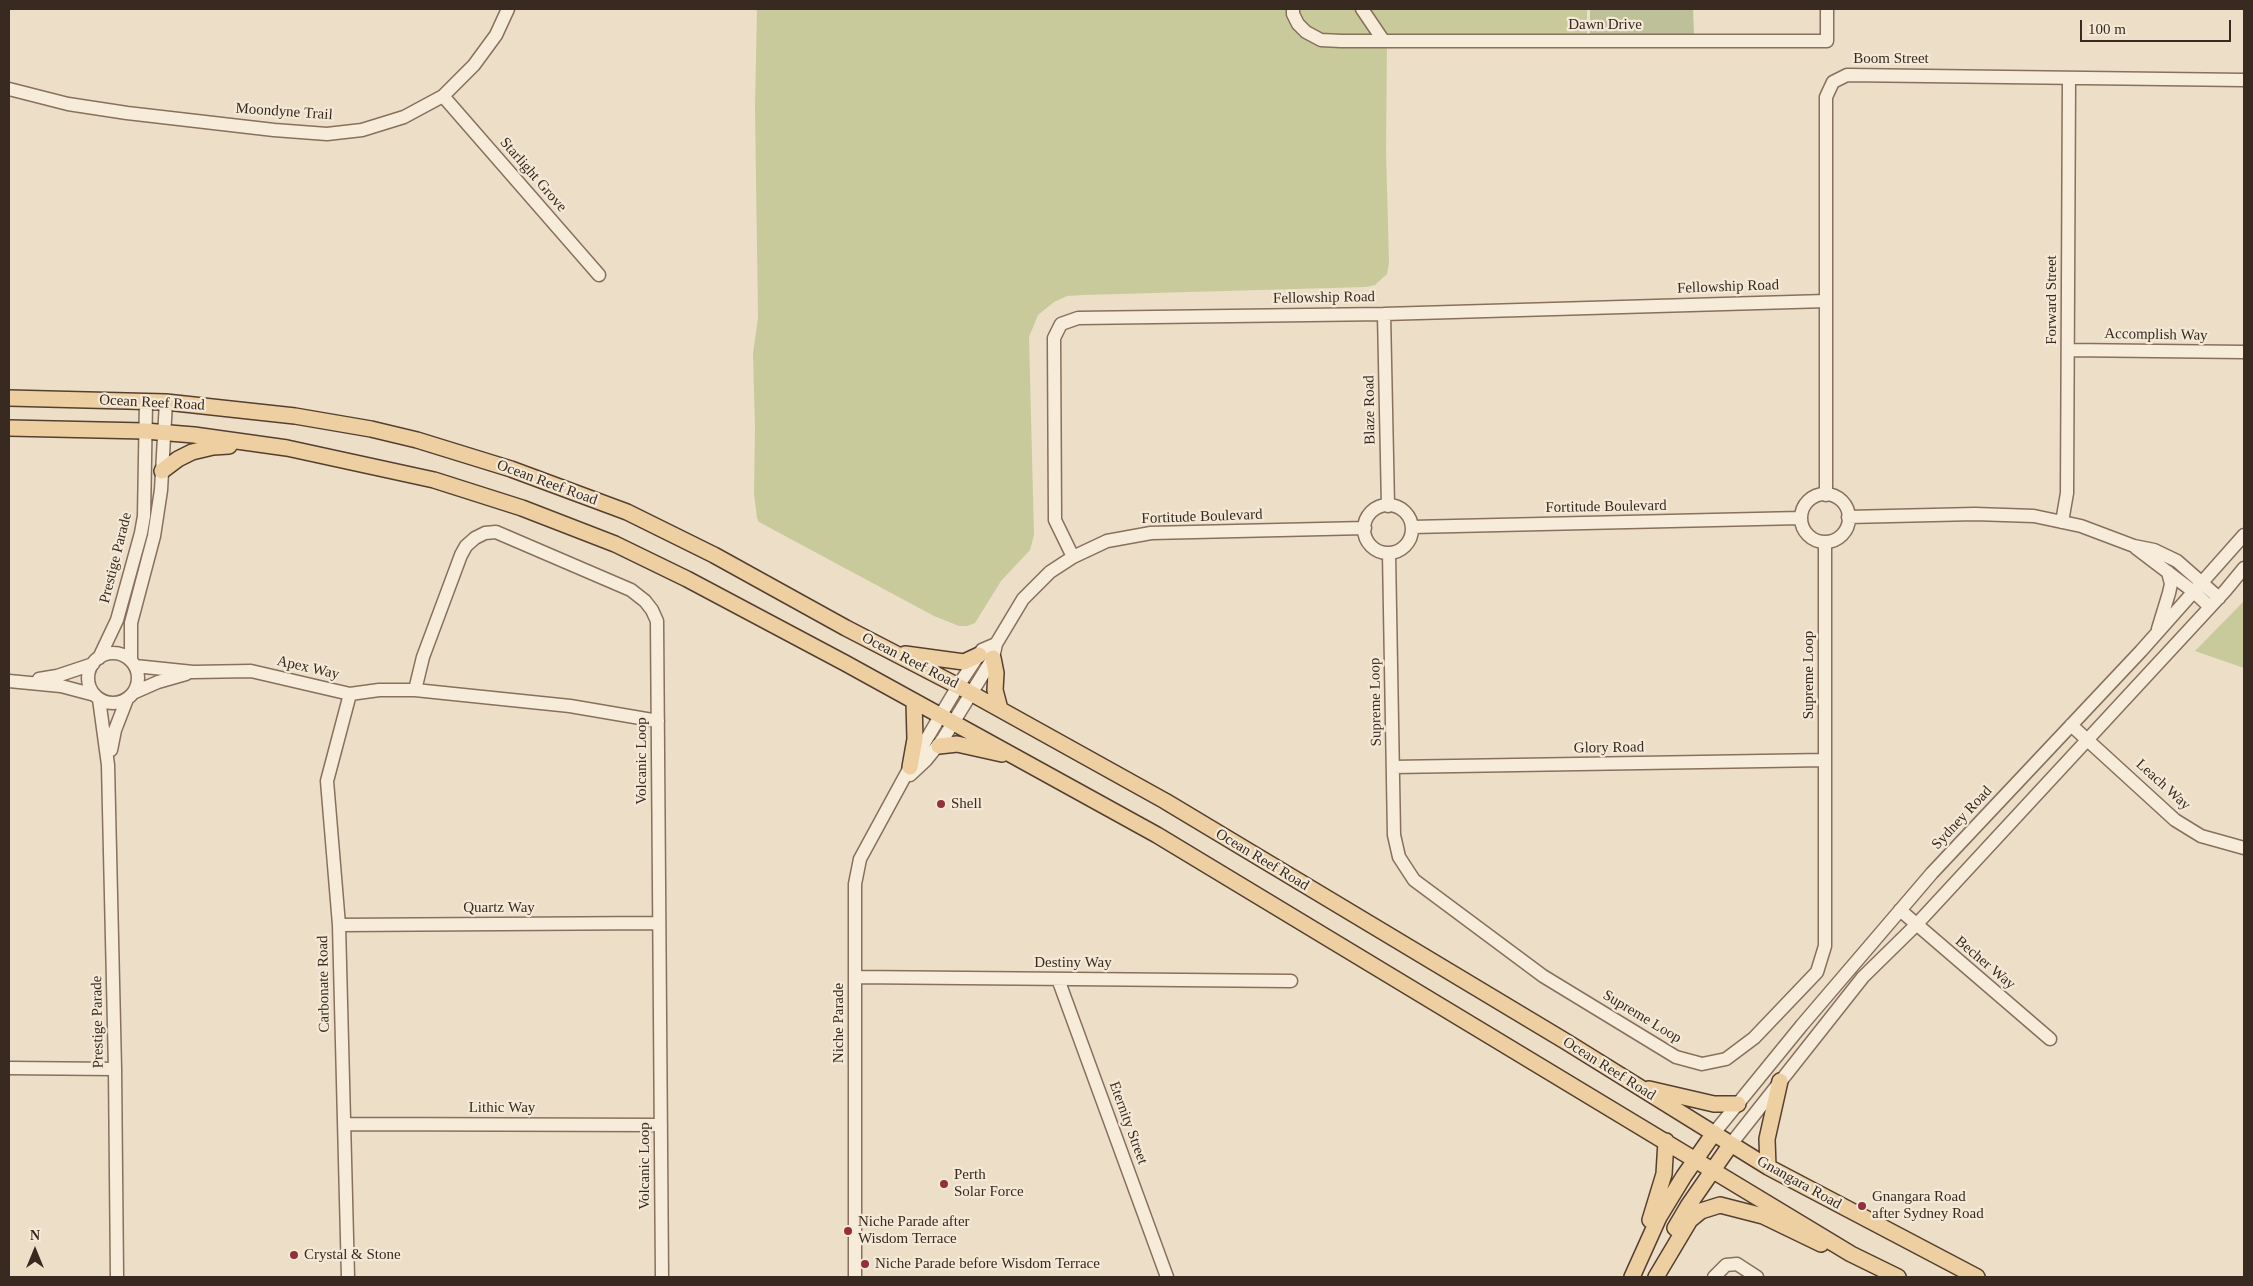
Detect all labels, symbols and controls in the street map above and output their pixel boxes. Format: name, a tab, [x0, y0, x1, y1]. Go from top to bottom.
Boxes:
scale bar	[2083, 10, 2234, 42]
street label: Dawn Drive	[1568, 16, 1642, 34]
text: 100 m	[2088, 21, 2126, 37]
street label: Boom Street	[1853, 50, 1929, 68]
street label: Moondyne Trail	[235, 100, 333, 124]
street label: Starlight Grove	[496, 134, 570, 216]
street label: Forward Street	[2043, 255, 2061, 345]
street label: Fellowship Road	[1677, 276, 1779, 298]
street label: Fellowship Road	[1273, 288, 1375, 308]
street label: Accomplish Way	[2104, 325, 2208, 345]
street label: Blaze Road	[1360, 375, 1380, 445]
street label: Ocean Reef Road	[99, 391, 205, 415]
street label: Ocean Reef Road	[494, 456, 600, 510]
street label: Fortitude Boulevard	[1545, 497, 1667, 517]
street label: Fortitude Boulevard	[1141, 506, 1263, 528]
street label: Prestige Parade	[96, 511, 136, 605]
street label: Ocean Reef Road	[859, 629, 961, 693]
street label: Supreme Loop	[1800, 631, 1818, 719]
street label: Apex Way	[275, 652, 341, 684]
street label: Supreme Loop	[1366, 657, 1386, 747]
street label: Volcanic Loop	[633, 717, 651, 805]
street label: Glory Road	[1574, 738, 1644, 758]
street label: Leach Way	[2132, 756, 2194, 814]
street label: Sydney Road	[1928, 782, 1996, 854]
place label: Shell	[951, 795, 982, 813]
marker: Shell	[935, 798, 947, 810]
street label: Ocean Reef Road	[1212, 825, 1312, 895]
street label: Quartz Way	[463, 899, 535, 917]
street label: Becher Way	[1951, 933, 2019, 993]
street label: Carbonate Road	[314, 935, 334, 1033]
street label: Destiny Way	[1034, 954, 1112, 972]
street label: Prestige Parade	[88, 975, 108, 1069]
street label: Niche Parade	[830, 983, 848, 1063]
street label: Supreme Loop	[1599, 986, 1685, 1048]
street label: Ocean Reef Road	[1559, 1033, 1659, 1105]
street label: Eternity Street	[1105, 1079, 1151, 1167]
street label: Lithic Way	[469, 1099, 535, 1117]
street label: Volcanic Loop	[636, 1122, 654, 1210]
street label: Gnangara Road	[1754, 1152, 1844, 1214]
place label: Perth Solar Force	[954, 1166, 1024, 1201]
marker: Perth Solar Force	[938, 1178, 950, 1190]
place label: Gnangara Road after Sydney Road	[1872, 1188, 1984, 1223]
marker: Gnangara Road after Sydney Road	[1856, 1200, 1868, 1212]
place label: Niche Parade after Wisdom Terrace	[858, 1213, 970, 1248]
marker: Niche Parade after Wisdom Terrace	[842, 1225, 854, 1237]
north arrow	[10, 1226, 60, 1276]
text: N	[30, 1228, 40, 1243]
place label: Crystal & Stone	[304, 1246, 401, 1264]
marker: Crystal & Stone	[288, 1249, 300, 1261]
place label: Niche Parade before Wisdom Terrace	[875, 1255, 1100, 1273]
marker: Niche Parade before Wisdom Terrace	[859, 1258, 871, 1270]

